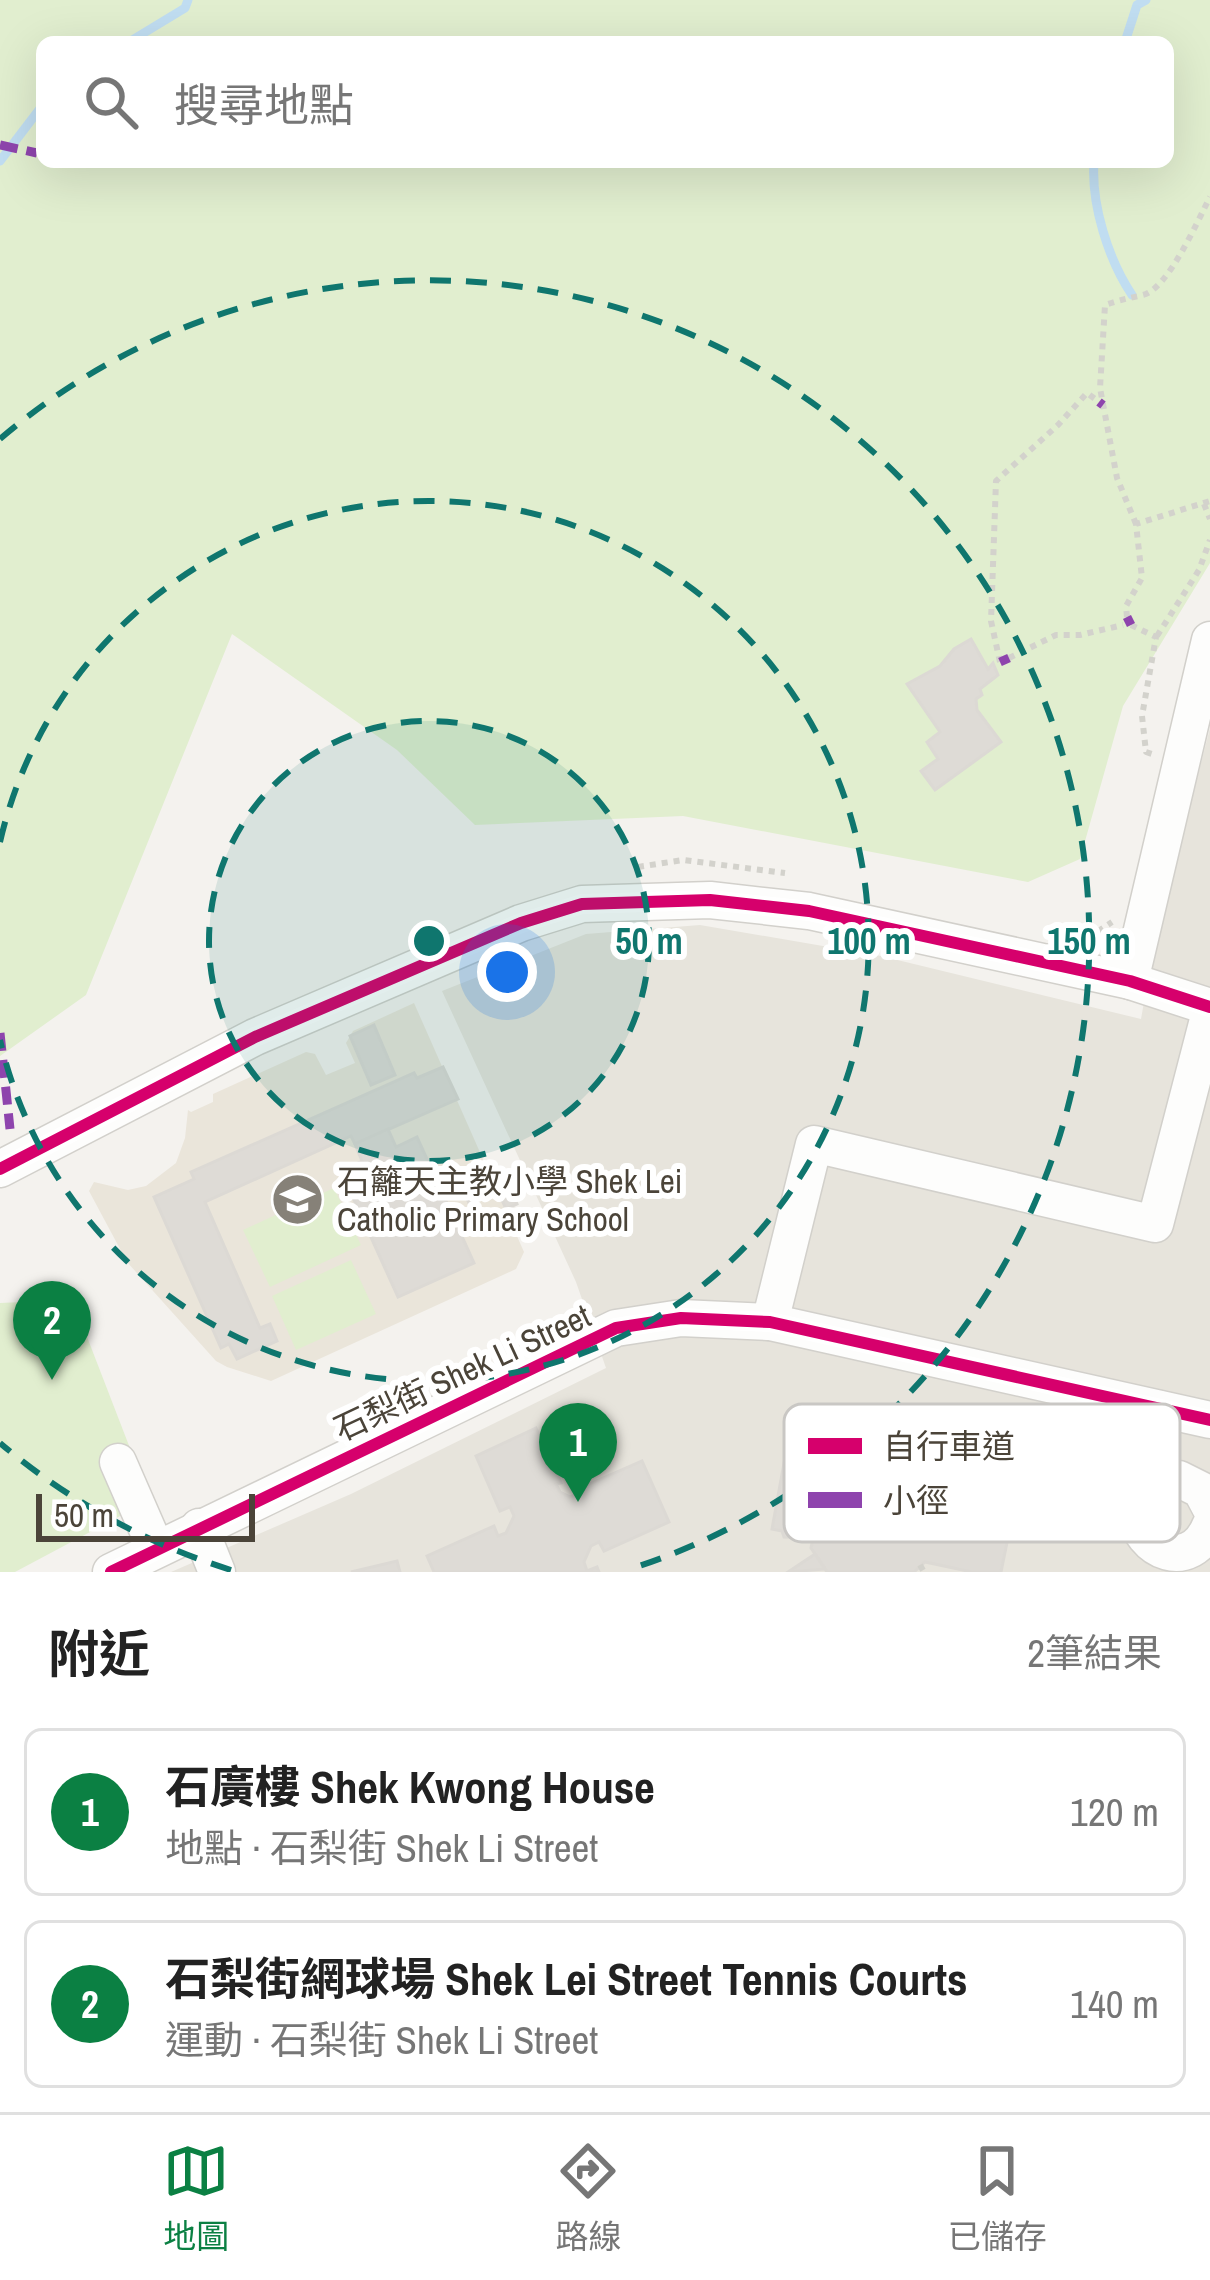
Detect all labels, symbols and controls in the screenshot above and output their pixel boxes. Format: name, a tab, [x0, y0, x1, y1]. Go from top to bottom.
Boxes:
search box	[36, 36, 1174, 168]
icon: search	[78, 69, 144, 135]
text: 搜尋地點	[174, 74, 354, 135]
text: 50 m	[615, 917, 683, 965]
text: 100 m	[827, 917, 911, 965]
text: 150 m	[1047, 917, 1131, 965]
centre of rings	[408, 920, 450, 962]
your location	[477, 942, 537, 1002]
place label: 石籬天主教小學 Shek Lei Catholic Primary School	[337, 1159, 682, 1241]
school or university icon: 石籬天主教小學 Shek Lei Catholic Primary School	[270, 1172, 326, 1228]
pin: 2	[13, 1281, 91, 1380]
street label: 石梨街 Shek Li Street	[327, 1293, 597, 1451]
pin: 1	[539, 1403, 617, 1502]
legend	[784, 1404, 1180, 1542]
text: 自行車道	[883, 1424, 1015, 1468]
text: 小徑	[883, 1478, 949, 1522]
scale bar	[36, 1488, 255, 1541]
text: 50 m	[54, 1493, 114, 1537]
text: 附近	[48, 1619, 150, 1688]
text: 2筆結果	[1027, 1627, 1162, 1679]
text: 石廣樓 Shek Kwong House	[165, 1756, 655, 1817]
text: 1	[81, 1786, 99, 1838]
text: 120 m	[1070, 1786, 1159, 1838]
text: 地點 · 石梨街 Shek Li Street	[165, 1822, 598, 1874]
text: 石梨街網球場 Shek Lei Street Tennis Courts	[165, 1948, 968, 2009]
text: 2	[81, 1978, 99, 2030]
text: 140 m	[1070, 1978, 1159, 2030]
text: 運動 · 石梨街 Shek Li Street	[165, 2014, 598, 2066]
tab: 地圖	[163, 2138, 229, 2258]
tab: 路線	[555, 2138, 621, 2258]
tab: 已儲存	[948, 2138, 1047, 2258]

